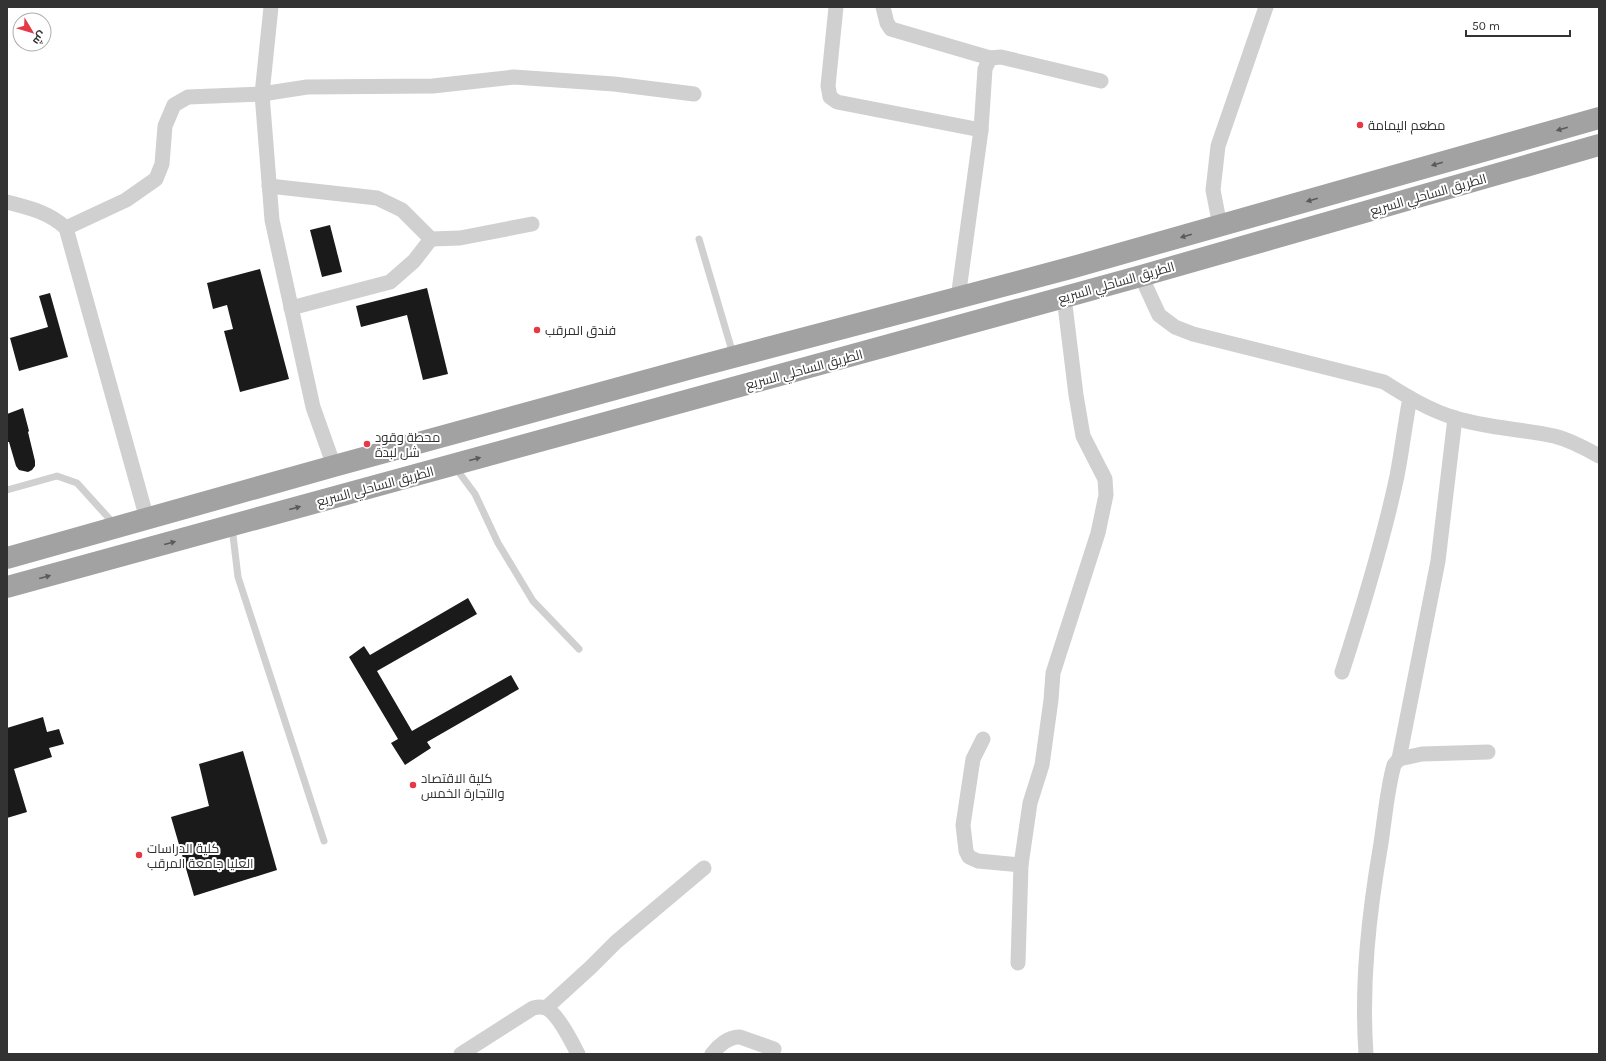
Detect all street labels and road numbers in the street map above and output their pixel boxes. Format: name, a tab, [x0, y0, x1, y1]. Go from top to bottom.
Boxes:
street label: الطريق الساحلي السريع	[1368, 171, 1489, 221]
street label: الطريق الساحلي السريع	[1056, 259, 1177, 309]
street label: الطريق الساحلي السريع	[744, 347, 865, 395]
street label: الطريق الساحلي السريع	[315, 464, 436, 512]

